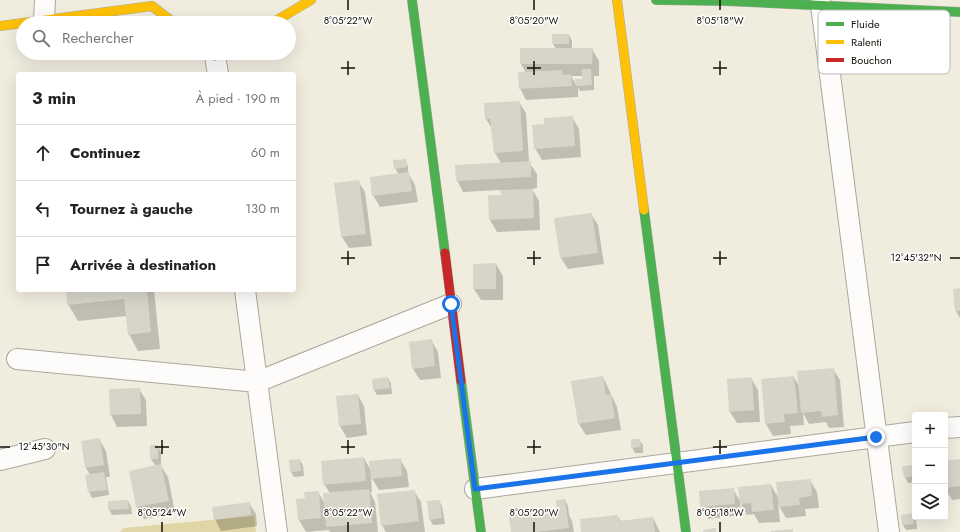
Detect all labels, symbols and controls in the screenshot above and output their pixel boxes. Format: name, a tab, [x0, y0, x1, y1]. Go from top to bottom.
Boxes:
legend	[818, 10, 950, 74]
text: 8°05'22"W	[324, 13, 372, 28]
text: 8°05'20"W	[510, 13, 559, 28]
text: 8°05'18"W	[696, 13, 744, 28]
search box	[16, 16, 296, 60]
text: Fluide	[851, 16, 880, 32]
icon: search	[30, 27, 52, 49]
text: Rechercher	[62, 27, 134, 49]
text: Ralenti	[851, 34, 882, 50]
text: Bouchon	[851, 52, 892, 68]
text: 3 min	[32, 86, 76, 110]
text: À pied · 190 m	[196, 89, 280, 108]
icon: ahead	[32, 142, 54, 164]
text: Continuez	[70, 142, 140, 164]
text: 60 m	[251, 143, 280, 162]
icon: left	[32, 198, 54, 220]
text: Tournez à gauche	[70, 198, 193, 220]
text: 130 m	[245, 199, 280, 218]
text: 12°45'32"N	[891, 250, 941, 265]
icon: arrive	[32, 254, 54, 276]
text: Arrivée à destination	[70, 254, 216, 276]
route start	[442, 295, 460, 313]
map controls	[912, 412, 948, 520]
button: +	[912, 412, 948, 448]
route end	[867, 428, 885, 446]
text: 12°45'30"N	[18, 439, 70, 454]
button: −	[912, 448, 948, 484]
button: layers	[912, 484, 948, 520]
text: 8°05'24"W	[138, 505, 186, 520]
text: 8°05'22"W	[324, 505, 372, 520]
text: 8°05'20"W	[510, 505, 559, 520]
text: 8°05'18"W	[696, 505, 744, 520]

